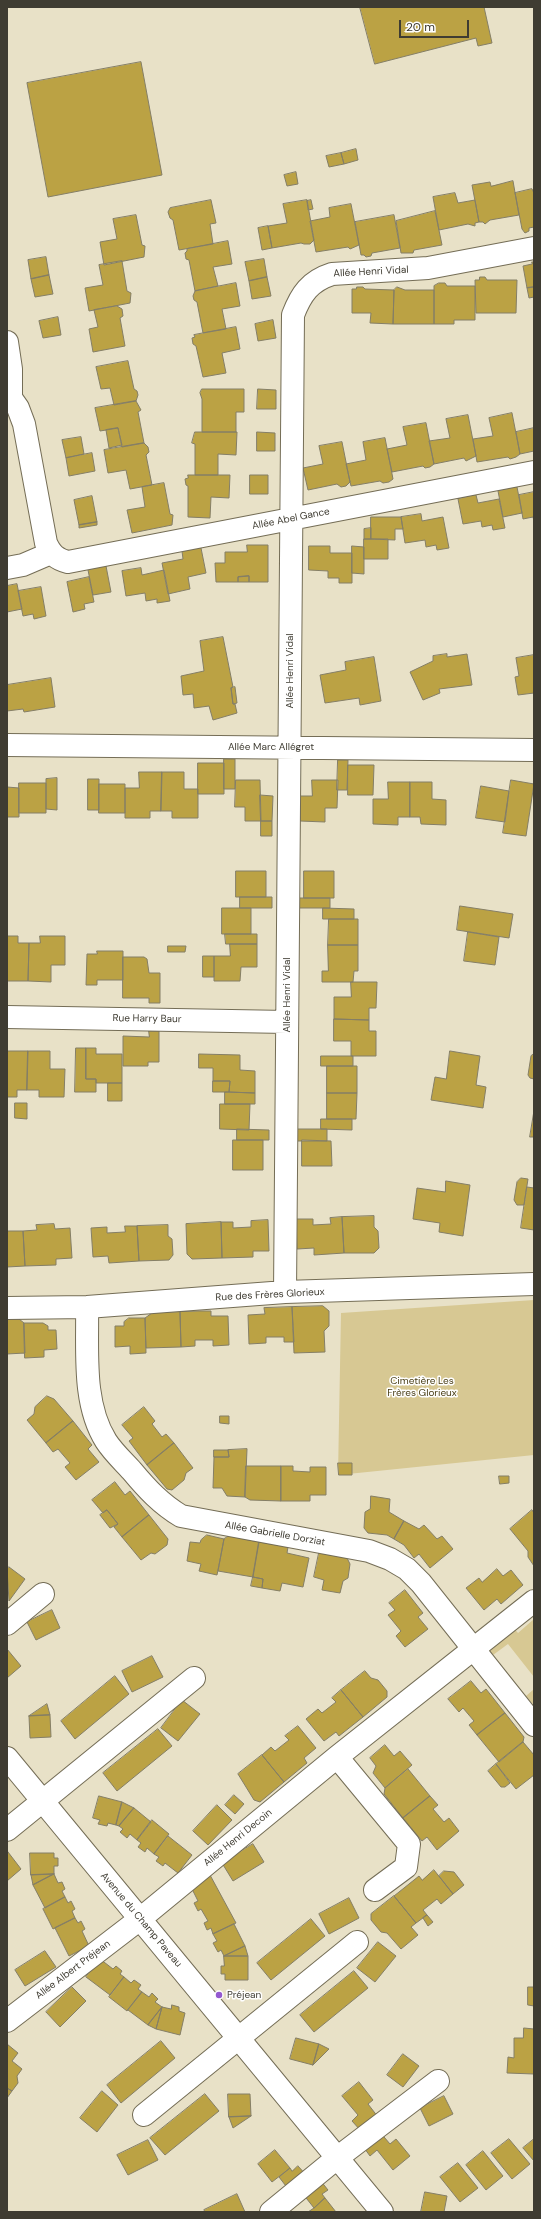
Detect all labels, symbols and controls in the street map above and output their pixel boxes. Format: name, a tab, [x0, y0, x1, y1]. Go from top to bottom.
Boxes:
scale bar	[401, 12, 471, 38]
text: 20 m	[406, 19, 435, 35]
street label: Allée Henri Vidal	[333, 264, 409, 280]
street label: Allée Abel Gance	[251, 506, 331, 532]
street label: Allée Henri Vidal	[284, 633, 296, 709]
street label: Allée Marc Allégret	[228, 741, 314, 753]
street label: Allée Henri Vidal	[281, 957, 293, 1033]
street label: Rue Harry Baur	[113, 1012, 181, 1026]
street label: Rue des Frères Glorieux	[215, 1286, 325, 1304]
park label: Cimetière Les Frères Glorieux	[387, 1375, 457, 1398]
street label: Allée Gabrielle Dorziat	[224, 1519, 326, 1549]
street label: Allée Henri Decoin	[201, 1807, 275, 1869]
street label: Avenue du Champ Paveau	[98, 1870, 184, 1970]
street label: Allée Albert Préjean	[33, 1938, 113, 2002]
place label: Préjean	[227, 1989, 261, 2001]
marker: Préjean	[214, 1990, 224, 2000]

